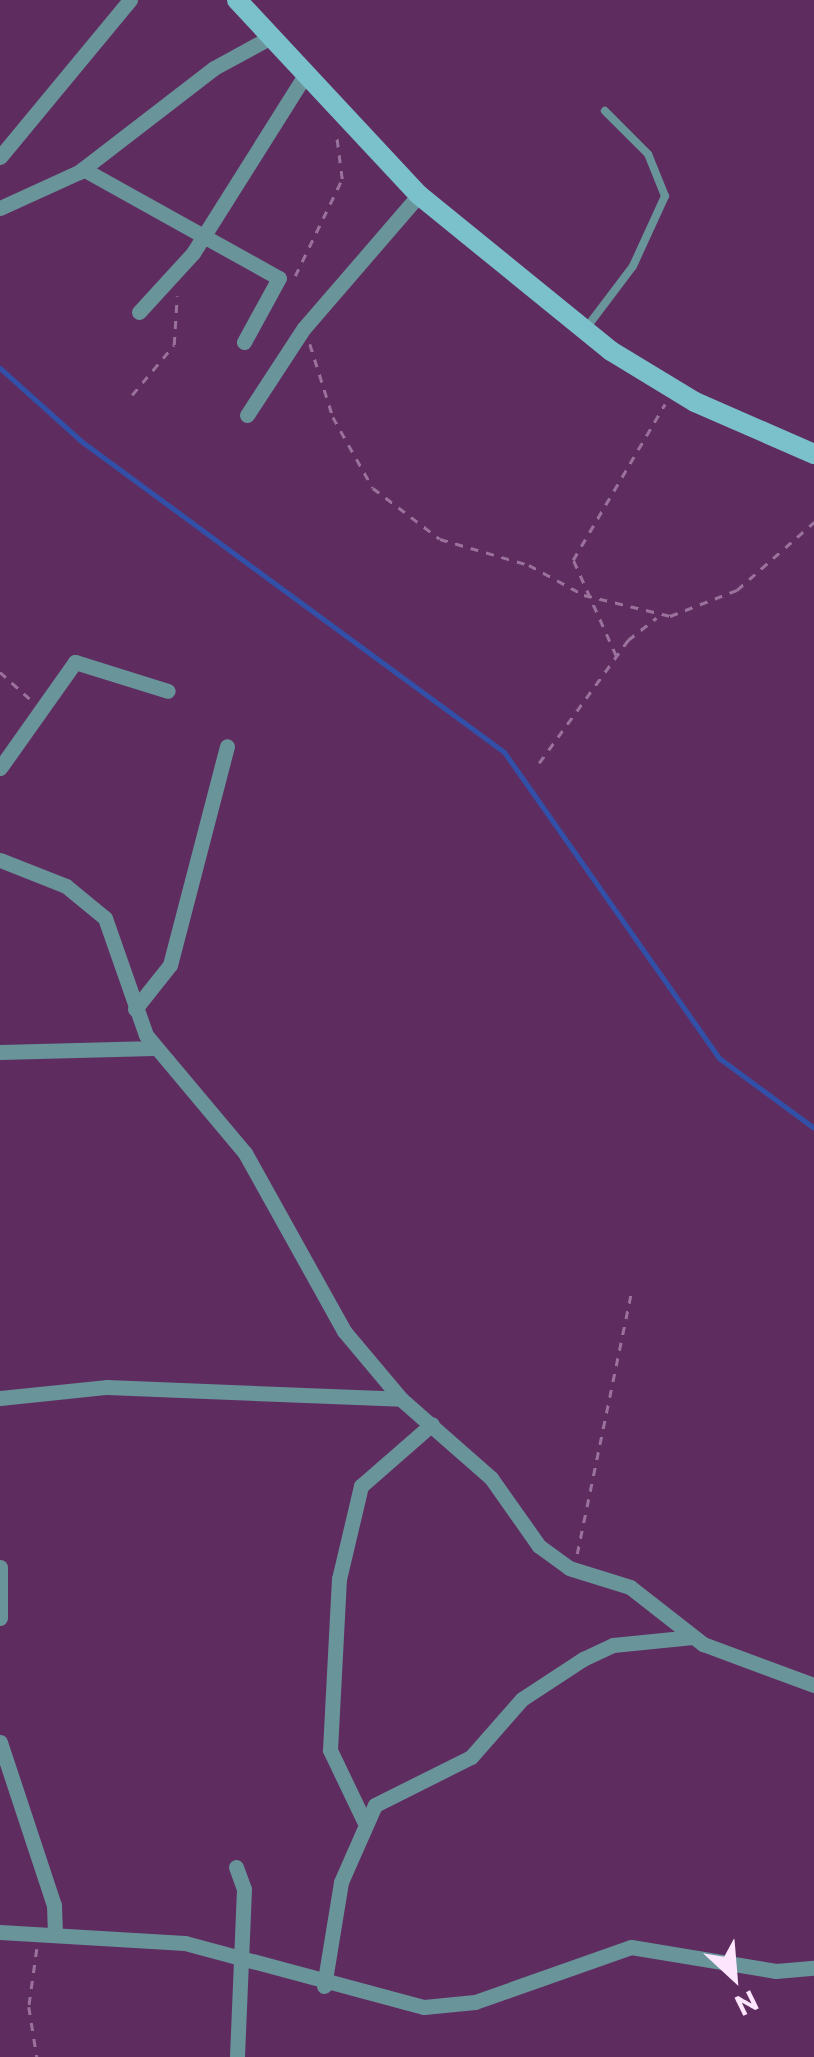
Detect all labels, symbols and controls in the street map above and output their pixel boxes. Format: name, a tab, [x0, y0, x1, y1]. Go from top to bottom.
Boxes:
north arrow	[684, 1927, 784, 2027]
text: N	[730, 1984, 764, 2024]

